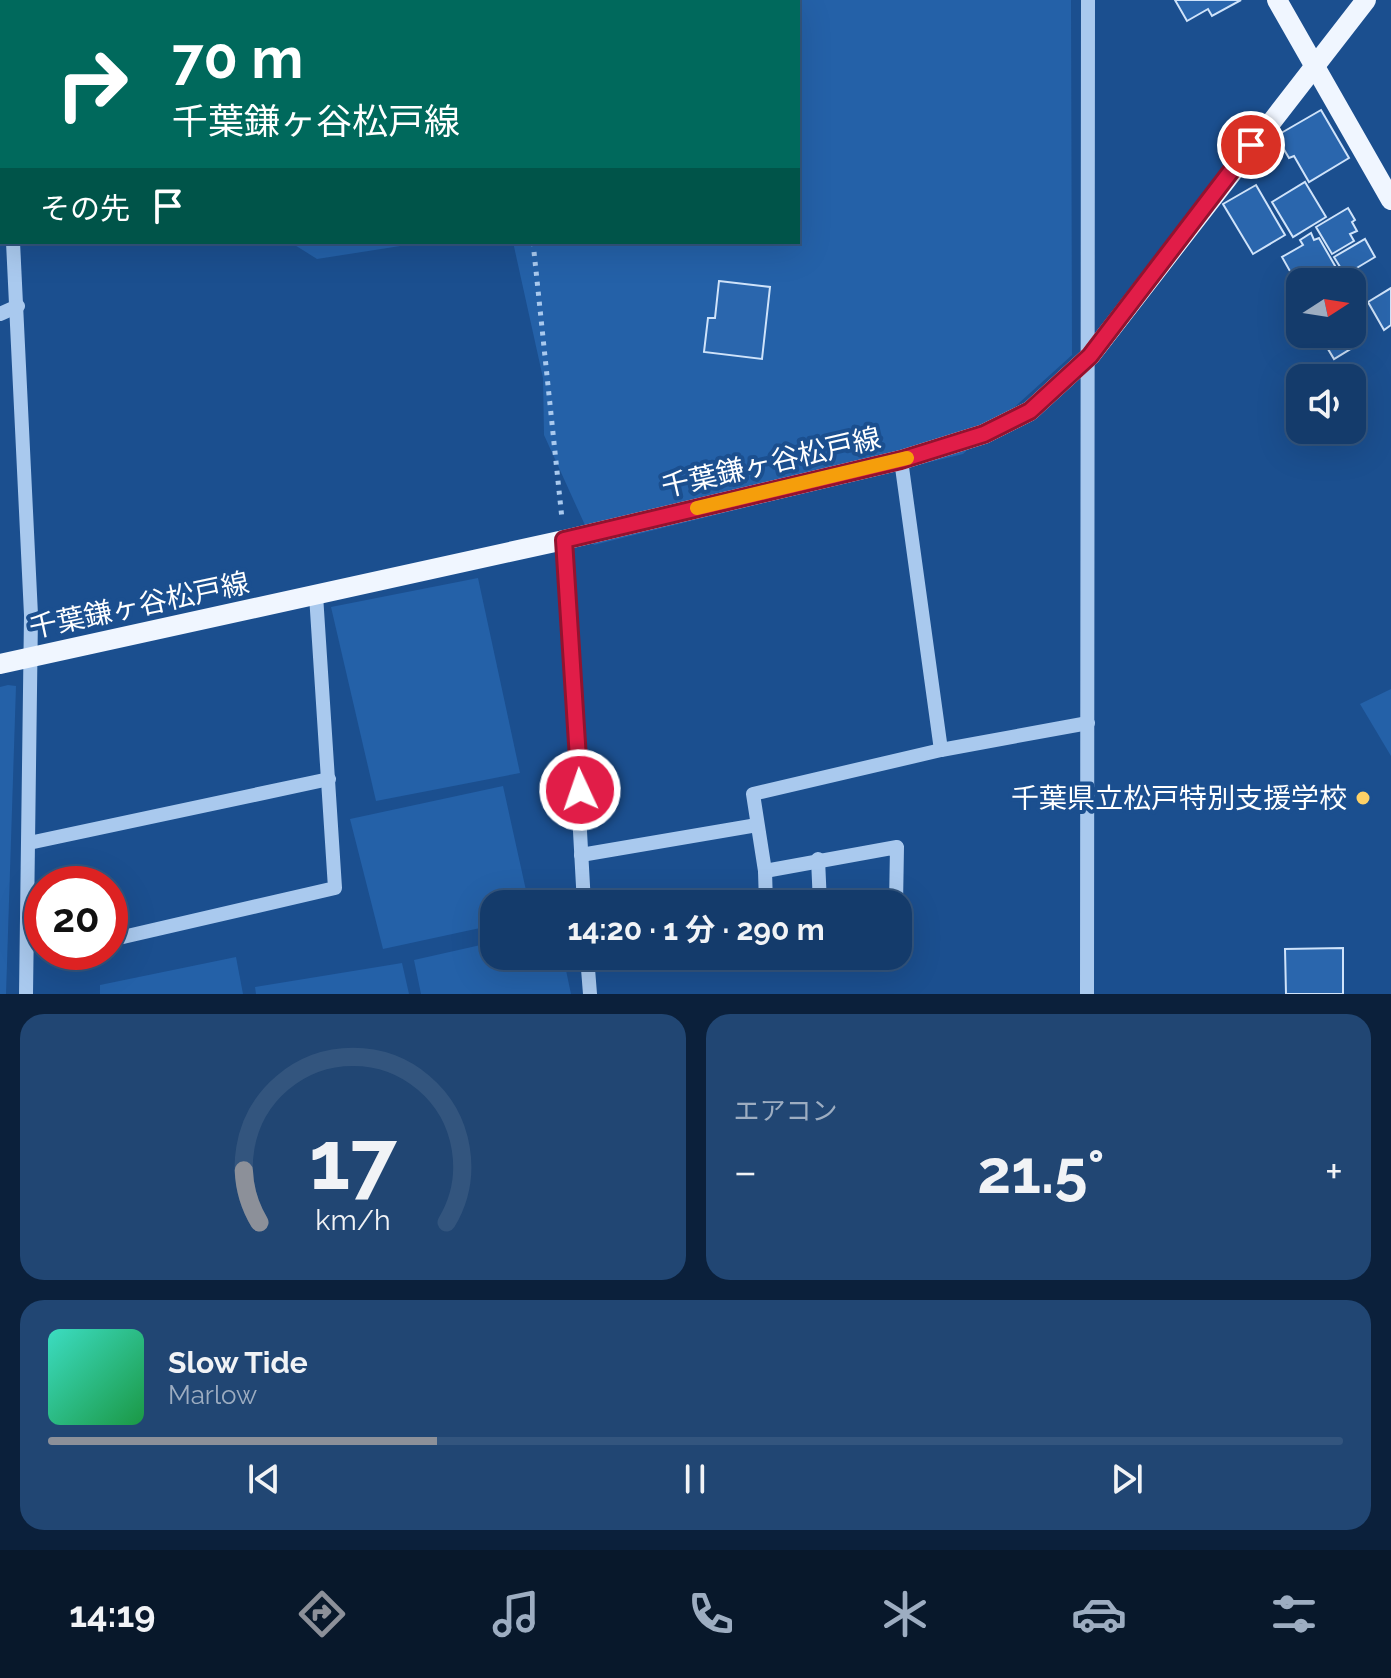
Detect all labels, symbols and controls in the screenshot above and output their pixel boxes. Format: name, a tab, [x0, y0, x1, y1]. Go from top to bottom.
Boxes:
text: 70 m	[172, 25, 303, 91]
icon: right	[40, 32, 144, 136]
text: 千葉鎌ヶ谷松戸線	[172, 100, 460, 142]
pin	[1217, 111, 1285, 179]
icon: arrive	[1229, 123, 1273, 167]
icon: arrive	[146, 184, 190, 228]
text: その先	[40, 191, 130, 226]
north arrow	[1286, 268, 1366, 348]
map controls	[1286, 268, 1366, 444]
button: sound	[1286, 364, 1366, 444]
street label: 千葉鎌ヶ谷松戸線	[658, 421, 884, 504]
street label: 千葉鎌ヶ谷松戸線	[26, 566, 252, 645]
position arrow	[538, 748, 622, 832]
place label: 千葉県立松戸特別支援学校	[1011, 782, 1347, 815]
marker: 千葉県立松戸特別支援学校	[1354, 789, 1372, 807]
speed limit sign: 20	[24, 866, 128, 970]
text: 14:20 · 1 分 · 290 m	[567, 912, 825, 947]
text: エアコン	[734, 1096, 838, 1126]
text: 17	[309, 1111, 397, 1208]
text: 21.5°	[977, 1137, 1105, 1207]
text: −	[734, 1146, 757, 1197]
text: +	[1325, 1146, 1343, 1197]
text: km/h	[315, 1203, 390, 1237]
text: Slow Tide	[168, 1345, 308, 1380]
text: Marlow	[168, 1380, 257, 1410]
icon: previous	[242, 1457, 286, 1501]
icon: pause	[673, 1457, 717, 1501]
icon: next	[1105, 1457, 1149, 1501]
icon: directions	[294, 1586, 350, 1642]
icon: music	[488, 1586, 544, 1642]
icon: phone	[683, 1586, 739, 1642]
icon: climate	[877, 1586, 933, 1642]
icon: car	[1071, 1586, 1127, 1642]
icon: filters	[1266, 1586, 1322, 1642]
text: 14:19	[69, 1593, 155, 1635]

